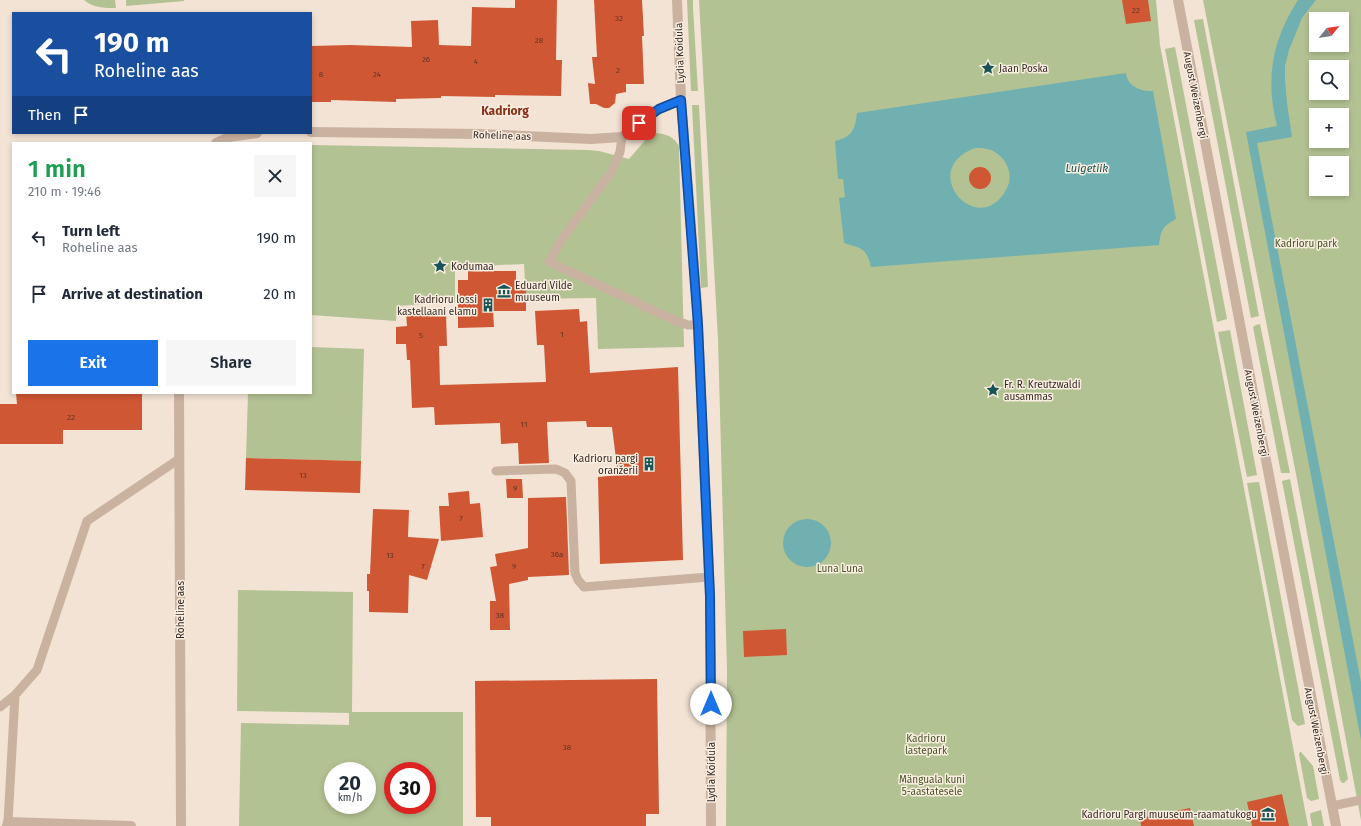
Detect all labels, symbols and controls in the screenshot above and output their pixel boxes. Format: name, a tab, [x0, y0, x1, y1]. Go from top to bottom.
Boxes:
house number: 22	[1132, 6, 1140, 15]
north arrow	[1309, 12, 1349, 52]
map controls	[1309, 12, 1349, 196]
house number: 32	[615, 14, 623, 23]
street label: Lydia Koidula	[673, 22, 687, 83]
text: 190 m	[94, 26, 169, 59]
icon: left	[28, 28, 80, 80]
house number: 28	[535, 36, 544, 45]
street label: August Weizenbergi	[1181, 51, 1209, 140]
house number: 26	[422, 55, 430, 64]
house number: 4	[474, 57, 479, 66]
text: Roheline aas	[94, 60, 199, 82]
place icon: Jaan Poska	[980, 60, 996, 76]
button: search	[1309, 60, 1349, 100]
place label: Jaan Poska	[999, 63, 1048, 75]
house number: 2	[616, 66, 620, 75]
house number: 8	[319, 70, 324, 79]
house number: 24	[373, 70, 382, 79]
icon: arrive	[70, 104, 92, 126]
district label: Kadriorg	[481, 104, 529, 118]
text: Then	[28, 106, 62, 124]
pin	[622, 106, 656, 140]
button: +	[1309, 108, 1349, 148]
icon: arrive	[628, 112, 650, 134]
street label: Roheline aas	[473, 129, 532, 143]
text: 1 min	[28, 155, 86, 183]
button: close	[254, 155, 296, 197]
button: −	[1309, 156, 1349, 196]
water label: Luigetiik	[1066, 162, 1108, 175]
text: 210 m · 19:46	[28, 184, 101, 199]
text: Turn left	[62, 222, 120, 240]
icon: left	[28, 227, 50, 249]
text: 190 m	[256, 229, 296, 247]
park label: Kadrioru park	[1275, 238, 1338, 250]
text: Roheline aas	[62, 240, 138, 255]
place icon: Kodumaa	[432, 258, 448, 274]
place label: Kodumaa	[451, 261, 494, 273]
place label: Eduard Vilde muuseum	[515, 280, 572, 304]
icon: arrive	[28, 283, 50, 305]
museum icon: Eduard Vilde muuseum	[496, 283, 512, 299]
text: Arrive at destination	[62, 285, 203, 303]
text: 20 m	[263, 285, 296, 303]
place label: Kadrioru lossi kastellaani elamu	[397, 294, 477, 318]
building icon: Kadrioru lossi kastellaani elamu	[480, 297, 496, 313]
house number: 1	[560, 330, 564, 339]
house number: 5	[419, 331, 423, 340]
button: Exit	[28, 340, 158, 386]
button: Share	[166, 340, 296, 386]
street label: August Weizenbergi	[1242, 369, 1270, 458]
place label: Fr. R. Kreutzwaldi ausammas	[1004, 379, 1081, 403]
place icon: Fr. R. Kreutzwaldi ausammas	[985, 382, 1001, 398]
house number: 22	[67, 413, 75, 422]
house number: 11	[521, 420, 527, 429]
place label: Kadrioru pargi oranžerii	[573, 453, 638, 477]
building icon: Kadrioru pargi oranžerii	[641, 456, 657, 472]
house number: 13	[299, 471, 307, 480]
house number: 9	[513, 484, 517, 493]
house number: 7	[459, 514, 463, 523]
house number: 36a	[551, 550, 563, 559]
house number: 13	[386, 551, 394, 560]
house number: 7	[421, 562, 425, 571]
house number: 9	[512, 562, 516, 571]
park label: Luna Luna	[817, 563, 863, 575]
street label: Roheline aas	[175, 581, 187, 639]
house number: 38	[496, 611, 505, 620]
position arrow	[690, 683, 732, 725]
street label: August Weizenbergi	[1302, 687, 1330, 776]
park label: Kadrioru lastepark	[905, 733, 948, 757]
street label: Lydia Koidula	[706, 742, 718, 802]
house number: 38	[563, 743, 572, 752]
speed limit sign: 30	[384, 762, 436, 814]
text: 20	[339, 771, 361, 795]
park label: Mänguala kuni 5-aastatesele	[899, 774, 965, 798]
text: km/h	[338, 792, 362, 804]
museum icon: Kadrioru Pargi muuseum-raamatukogu	[1260, 806, 1276, 822]
place label: Kadrioru Pargi muuseum-raamatukogu	[1082, 809, 1257, 821]

